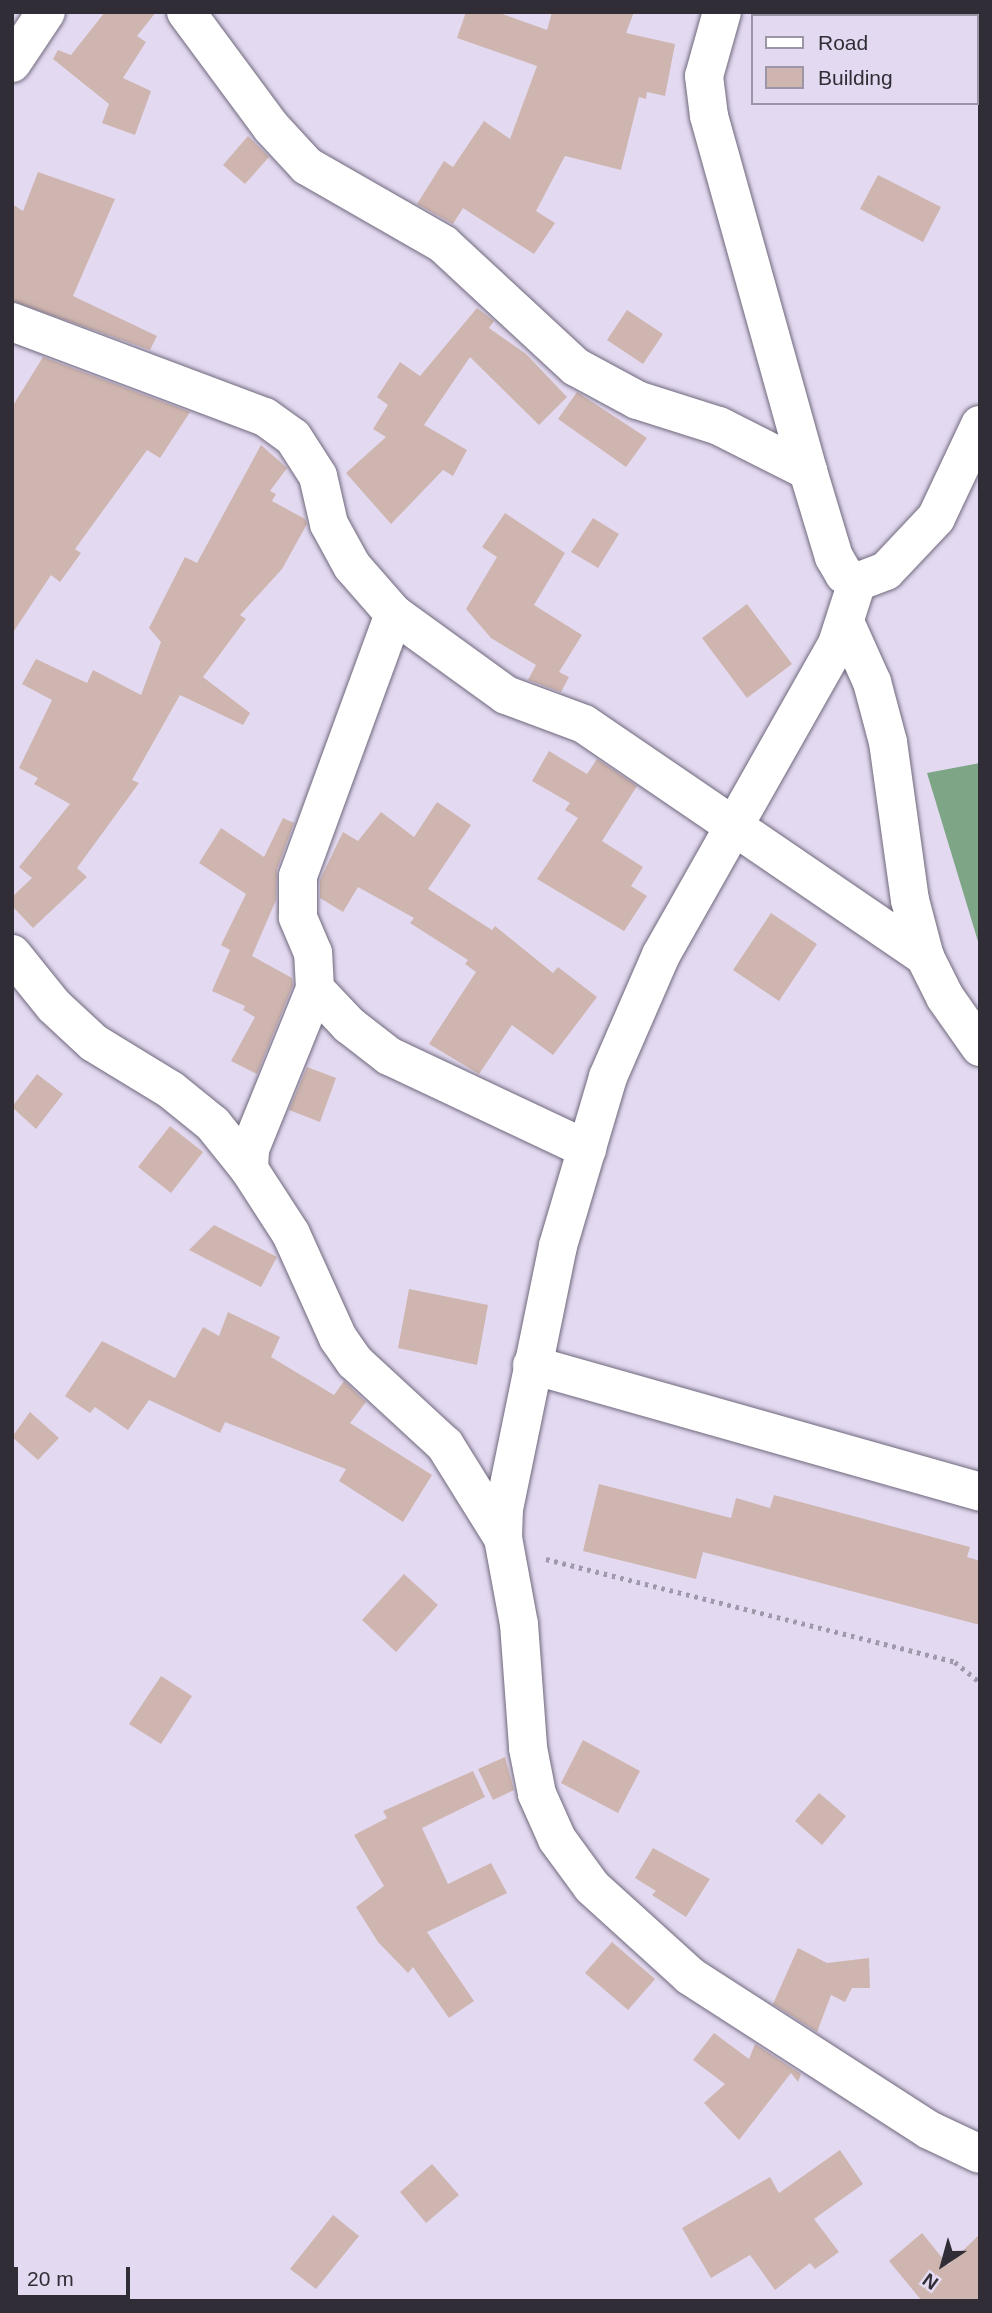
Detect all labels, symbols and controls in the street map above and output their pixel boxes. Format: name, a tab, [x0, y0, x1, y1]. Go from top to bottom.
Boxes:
legend	[750, 14, 978, 105]
text: Road	[818, 31, 868, 54]
text: Building	[818, 66, 893, 89]
north arrow	[908, 2229, 978, 2299]
scale bar	[18, 2254, 133, 2298]
text: 20 m	[27, 2267, 74, 2290]
text: N	[919, 2269, 942, 2294]

